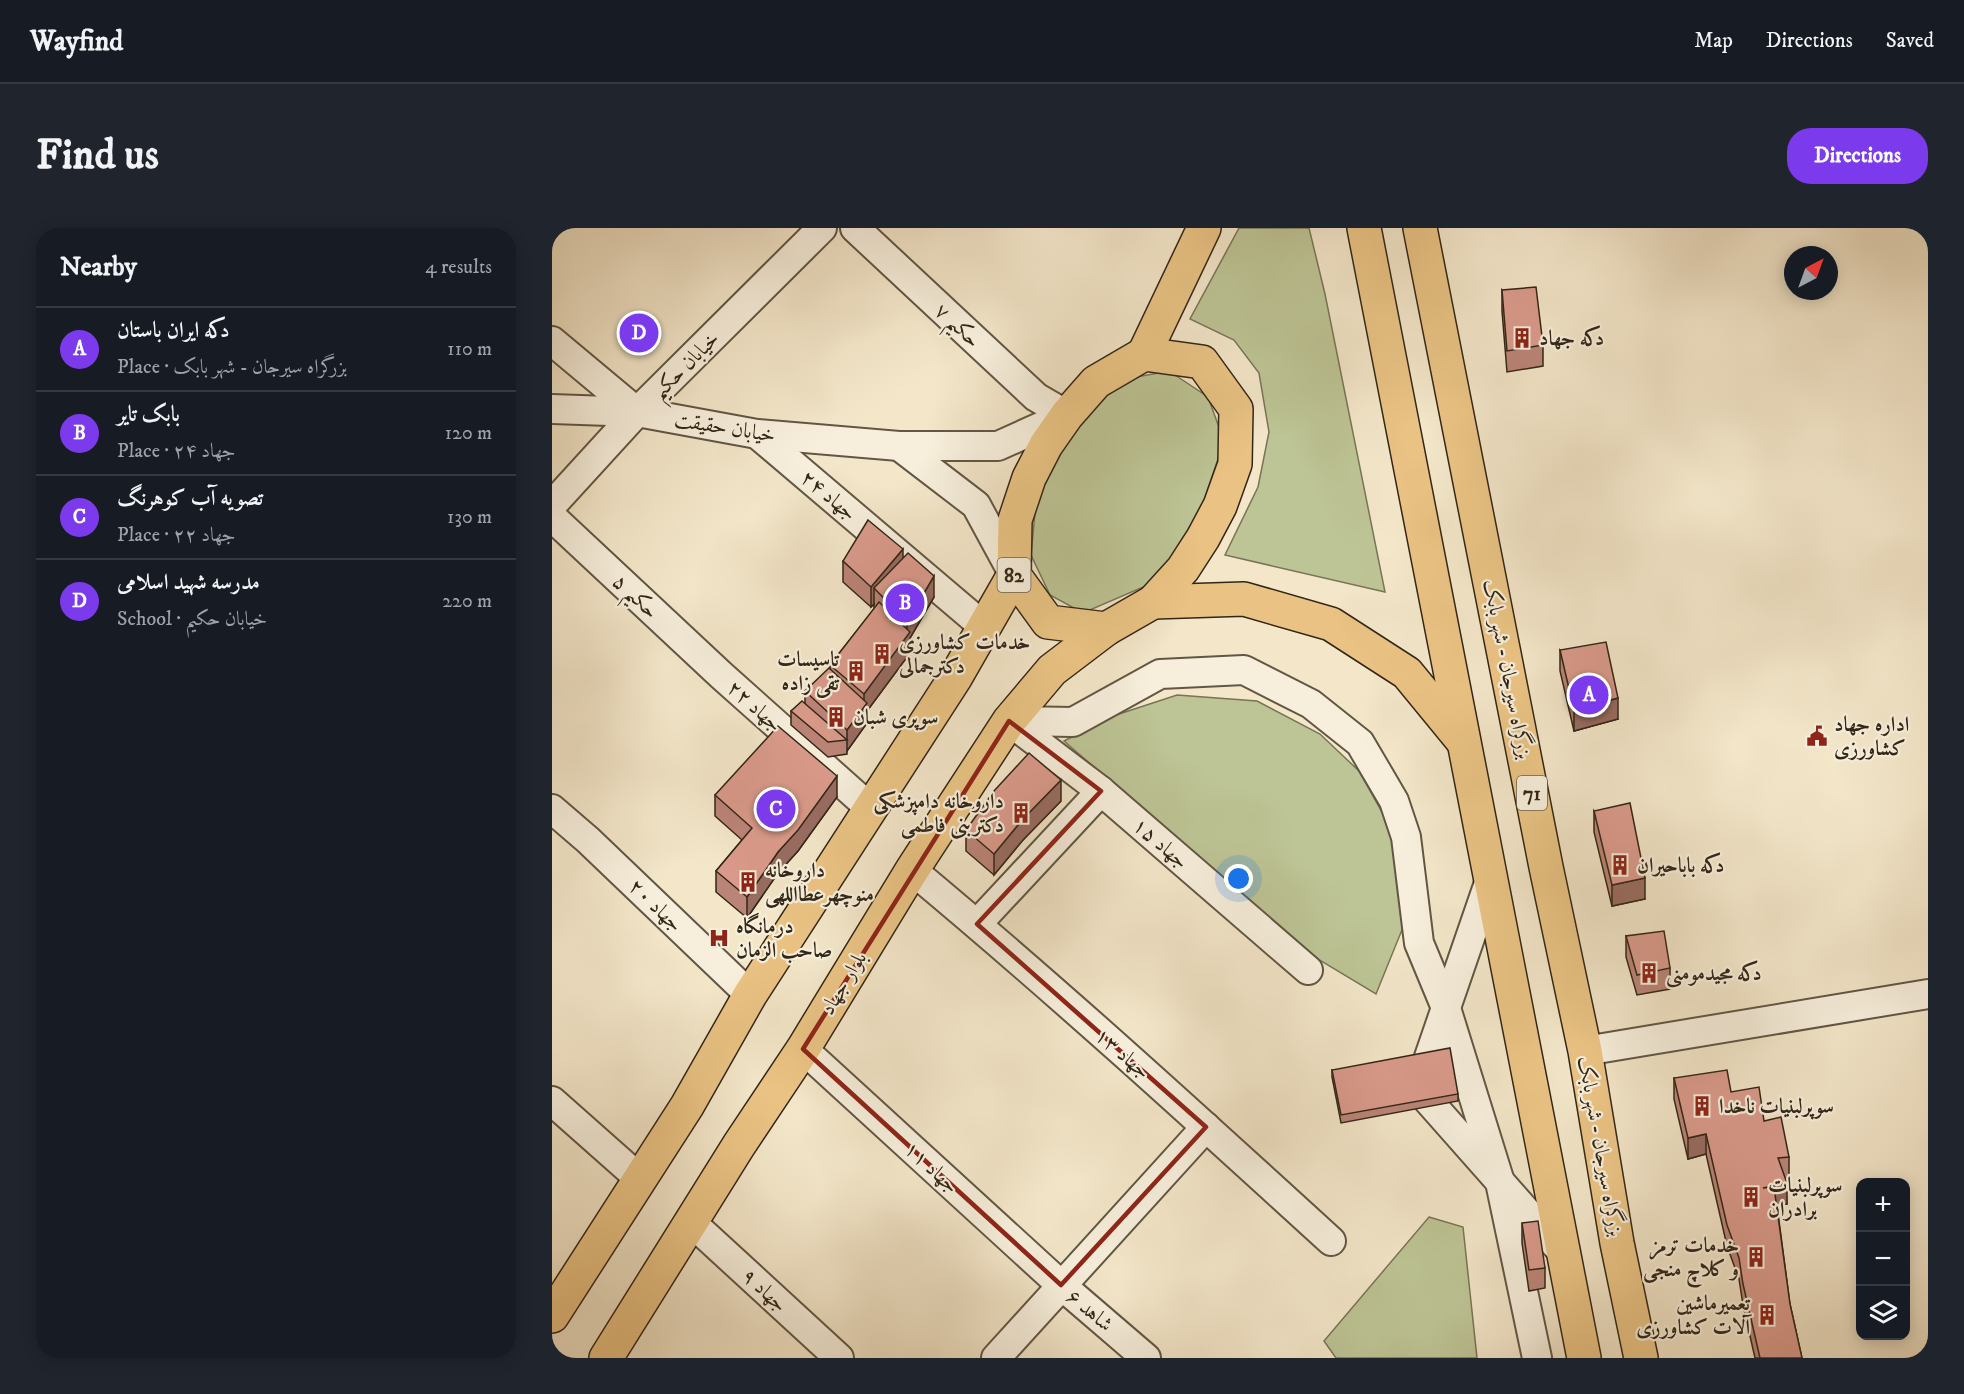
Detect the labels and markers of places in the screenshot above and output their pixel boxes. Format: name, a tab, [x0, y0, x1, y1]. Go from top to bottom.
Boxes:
pin: D	[620, 310, 658, 356]
place label: دکه جهاد	[1539, 325, 1604, 352]
building icon: دکه جهاد	[1510, 326, 1534, 350]
pin: B	[886, 580, 924, 626]
place label: خدمات کشاورزی دکترجمالی	[898, 630, 1031, 680]
building icon: خدمات کشاورزی دکترجمالی	[870, 642, 894, 666]
place label: تاسیسات تقی زاده	[777, 647, 840, 699]
building icon: تاسیسات تقی زاده	[844, 659, 868, 683]
pin: A	[1570, 672, 1608, 718]
building icon: سوپری شبان	[824, 705, 848, 729]
place label: سوپری شبان	[853, 705, 939, 731]
place label: اداره جهاد کشاورزی	[1834, 712, 1909, 762]
public building icon: اداره جهاد کشاورزی	[1805, 724, 1829, 748]
pin: C	[756, 786, 796, 832]
place label: داروخانه دامپزشکی دکتربنی فاطمی	[873, 789, 1004, 839]
building icon: داروخانه دامپزشکی دکتربنی فاطمی	[1009, 801, 1033, 825]
place label: دکه باباحیران	[1637, 852, 1724, 879]
building icon: دکه باباحیران	[1608, 853, 1632, 877]
place label: داروخانه منوچهرعطااللهی	[765, 858, 874, 908]
building icon: داروخانه منوچهرعطااللهی	[736, 870, 760, 894]
place label: درمانگاه صاحب الزمان	[736, 912, 832, 964]
hospital icon: درمانگاه صاحب الزمان	[707, 926, 731, 950]
place label: دکه مجیدمومنی	[1666, 960, 1762, 988]
building icon: دکه مجیدمومنی	[1637, 961, 1661, 985]
building icon: سوپرلبنیات ناخدا	[1690, 1094, 1714, 1118]
place label: سوپرلبنیات ناخدا	[1719, 1094, 1834, 1120]
place label: سوپرلبنیات برادران	[1768, 1173, 1842, 1223]
building icon: سوپرلبنیات برادران	[1739, 1185, 1763, 1209]
place label: خدمات ترمز و کلاچ منجی	[1643, 1233, 1739, 1288]
building icon: خدمات ترمز و کلاچ منجی	[1744, 1245, 1768, 1269]
place label: تعمیرماشین آلات کشاورزی	[1636, 1291, 1752, 1341]
building icon: تعمیرماشین آلات کشاورزی	[1755, 1303, 1779, 1327]

